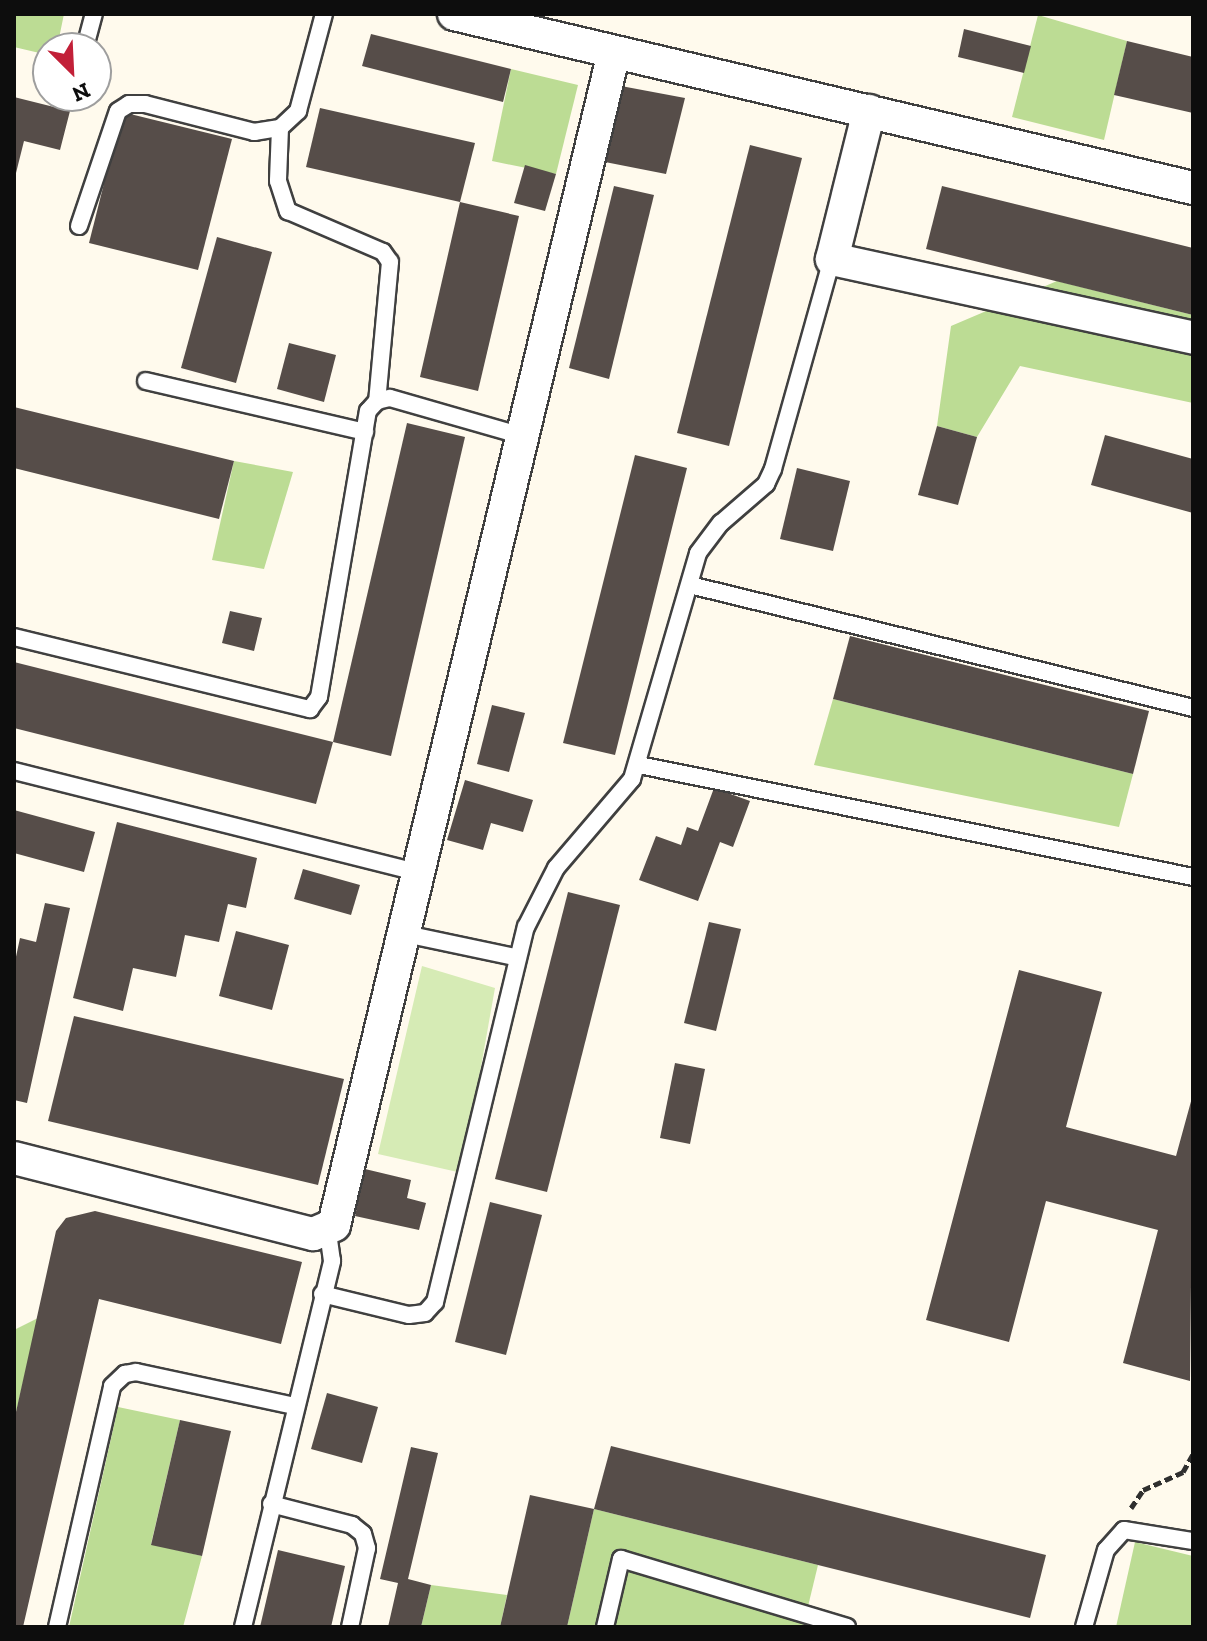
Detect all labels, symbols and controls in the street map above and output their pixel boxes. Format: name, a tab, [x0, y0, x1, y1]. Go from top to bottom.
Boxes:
north arrow	[32, 32, 112, 112]
text: N	[68, 77, 94, 108]

